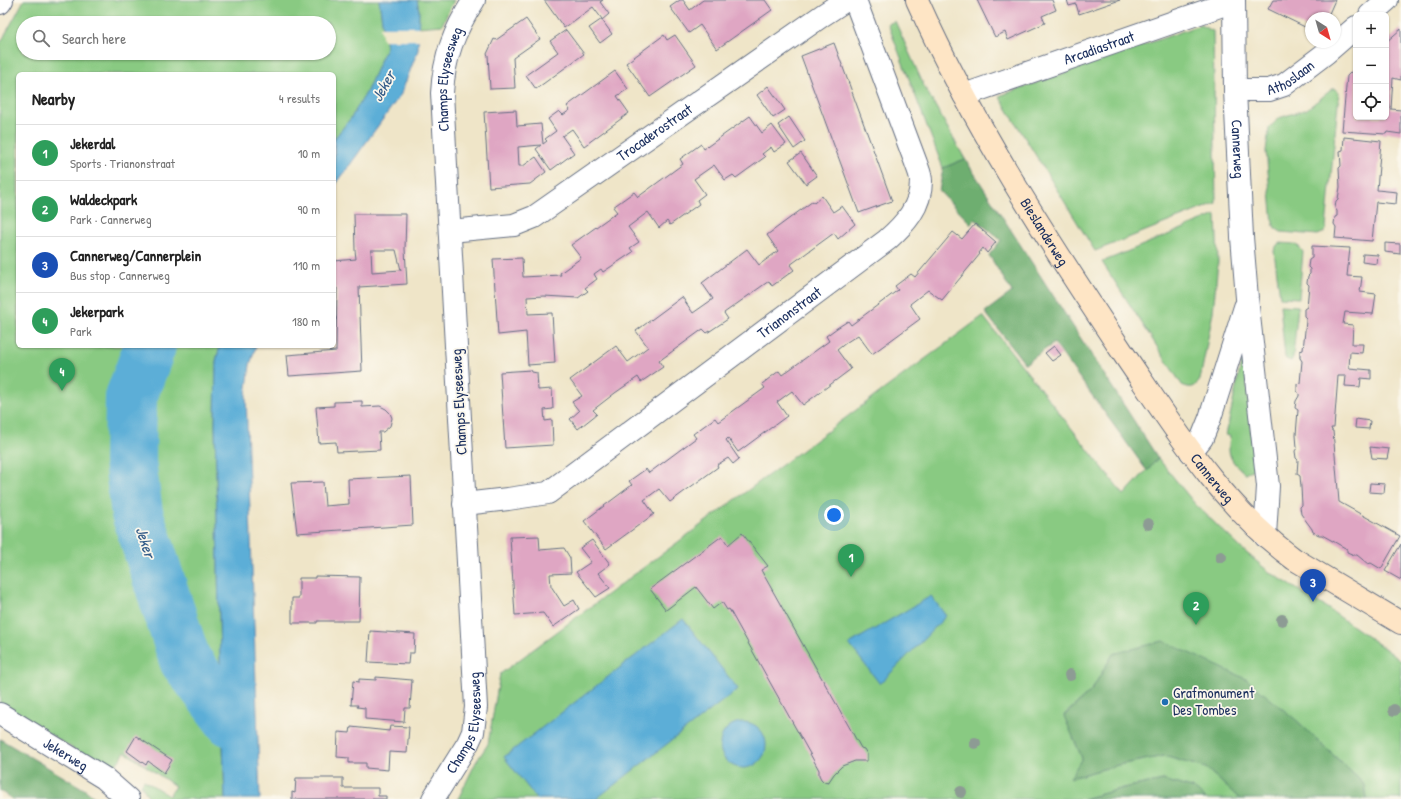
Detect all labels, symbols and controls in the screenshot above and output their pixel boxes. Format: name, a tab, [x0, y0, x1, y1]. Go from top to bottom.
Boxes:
north arrow	[1305, 12, 1341, 48]
map controls	[1353, 12, 1389, 120]
button: +	[1353, 12, 1389, 48]
search box	[16, 16, 336, 60]
street label: Champs Elyseesweg	[431, 23, 468, 132]
street label: Arcadiastraat	[1061, 25, 1138, 70]
icon: search	[30, 27, 52, 49]
text: Search here	[62, 28, 126, 49]
button: −	[1353, 48, 1389, 84]
street label: Athoslaan	[1264, 54, 1319, 100]
water label: Jeker	[366, 65, 401, 105]
button: locate	[1353, 84, 1389, 120]
text: Nearby	[32, 87, 75, 110]
text: 4 results	[279, 89, 320, 107]
street label: Trocaderostraat	[612, 98, 697, 166]
street label: Cannerweg	[1226, 119, 1250, 179]
text: Jekerdal	[70, 133, 115, 154]
text: 1	[43, 144, 47, 162]
text: 10 m	[298, 144, 320, 162]
text: Sports · Trianonstraat	[70, 154, 175, 172]
text: Waldeckpark	[70, 189, 137, 210]
street label: Bieslanderweg	[1016, 194, 1074, 270]
text: 2	[42, 200, 48, 218]
text: 90 m	[298, 200, 320, 218]
text: Park · Cannerweg	[70, 210, 151, 228]
text: Cannerweg/Cannerplein	[70, 245, 201, 266]
text: 3	[42, 256, 48, 274]
text: 110 m	[293, 256, 320, 274]
text: Bus stop · Cannerweg	[70, 266, 170, 284]
street label: Trianonstraat	[753, 281, 826, 343]
text: Jekerpark	[70, 301, 124, 322]
text: 4	[43, 312, 47, 330]
text: 180 m	[292, 312, 320, 330]
text: Park	[70, 322, 92, 340]
street label: Champs Elyseesweg	[445, 348, 472, 456]
pin: 4	[49, 358, 75, 391]
street label: Cannerweg	[1186, 449, 1239, 508]
your location	[824, 505, 844, 525]
water label: Jeker	[131, 524, 162, 562]
pin: 1	[838, 544, 864, 577]
pin: 3	[1300, 569, 1326, 602]
pin: 2	[1183, 592, 1209, 625]
street label: Champs Elyseesweg	[441, 671, 486, 777]
place label: Grafmonument Des Tombes	[1173, 682, 1255, 720]
marker: Grafmonument Des Tombes	[1160, 697, 1170, 707]
street label: Jekerweg	[39, 732, 93, 776]

